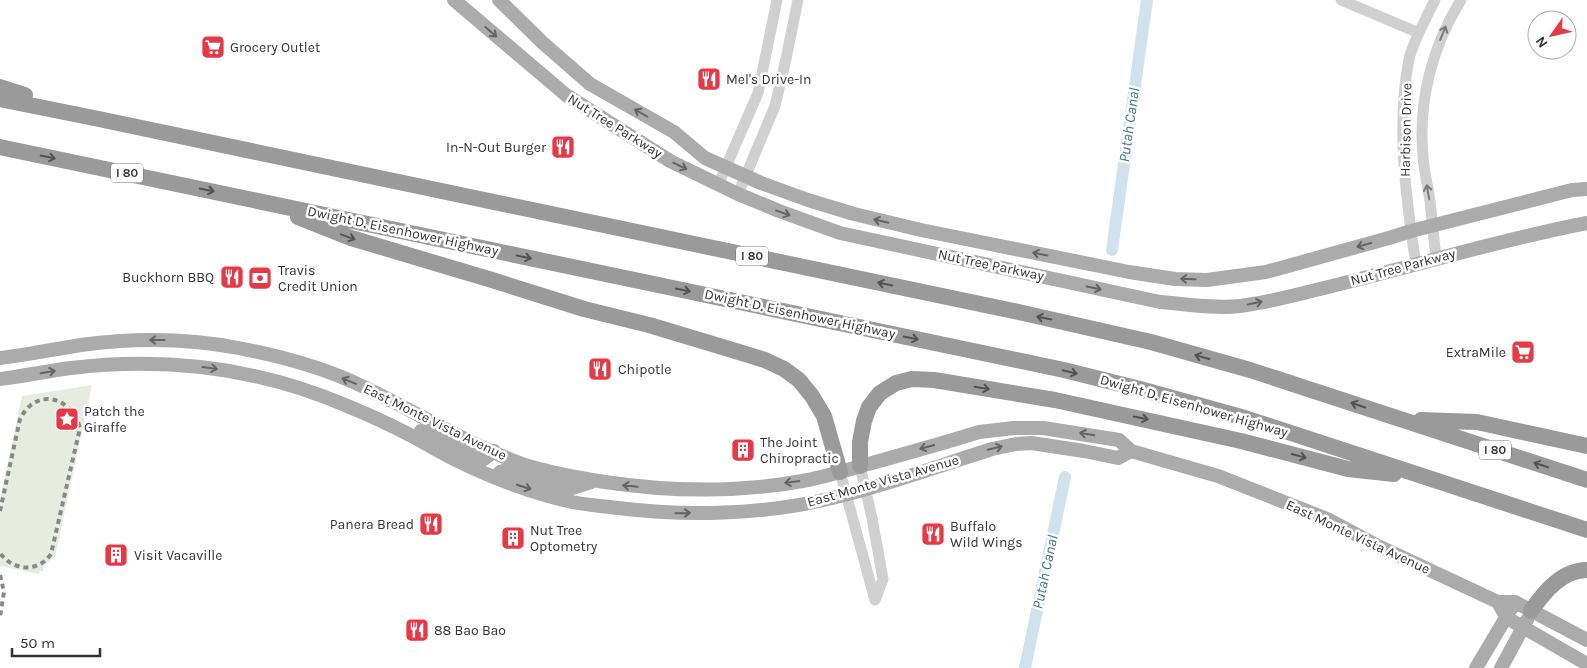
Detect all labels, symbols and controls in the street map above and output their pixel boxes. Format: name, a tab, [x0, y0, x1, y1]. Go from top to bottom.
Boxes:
north arrow	[1527, 10, 1577, 60]
one-way arrow	[484, 26, 497, 37]
one-way arrow	[1439, 26, 1448, 41]
text: N	[1532, 33, 1551, 51]
supermarket icon: Grocery Outlet	[200, 34, 226, 60]
place label: Grocery Outlet	[230, 39, 320, 56]
restaurant icon: Mel's Drive-In	[696, 66, 722, 92]
place label: Mel's Drive-In	[726, 71, 811, 88]
street label: Harbison Drive	[1397, 83, 1415, 177]
water label: Putah Canal	[1115, 86, 1143, 163]
street label: Nut Tree Parkway	[565, 90, 666, 162]
one-way arrow	[634, 108, 649, 118]
restaurant icon: In-N-Out Burger	[550, 134, 576, 160]
place label: In-N-Out Burger	[446, 139, 547, 156]
one-way arrow	[39, 153, 55, 162]
one-way arrow	[672, 162, 687, 171]
road number: I 80	[111, 164, 143, 182]
one-way arrow	[1423, 185, 1433, 201]
one-way arrow	[198, 186, 214, 195]
street label: Dwight D. Eisenhower Highway	[306, 202, 500, 260]
one-way arrow	[775, 209, 791, 218]
one-way arrow	[874, 216, 890, 225]
one-way arrow	[340, 233, 355, 242]
one-way arrow	[1356, 241, 1372, 250]
street label: Nut Tree Parkway	[936, 245, 1046, 285]
street label: Nut Tree Parkway	[1349, 245, 1458, 289]
road number: I 80	[736, 247, 768, 266]
one-way arrow	[1033, 249, 1049, 258]
one-way arrow	[516, 253, 532, 262]
place label: Travis Credit Union	[278, 262, 358, 295]
restaurant icon: Buckhorn BBQ	[219, 264, 245, 290]
bank icon: Travis Credit Union	[247, 265, 273, 291]
place label: Buckhorn BBQ	[122, 269, 214, 286]
one-way arrow	[1180, 274, 1196, 284]
one-way arrow	[878, 279, 894, 289]
one-way arrow	[1086, 284, 1102, 293]
street label: Dwight D. Eisenhower Highway	[703, 285, 897, 343]
one-way arrow	[675, 286, 691, 295]
one-way arrow	[1246, 298, 1262, 308]
one-way arrow	[1037, 313, 1053, 322]
one-way arrow	[902, 333, 918, 343]
one-way arrow	[150, 335, 166, 345]
supermarket icon: ExtraMile	[1510, 339, 1536, 365]
place label: ExtraMile	[1446, 344, 1506, 361]
one-way arrow	[1195, 351, 1211, 361]
restaurant icon: Chipotle	[587, 356, 613, 382]
place label: Chipotle	[618, 361, 671, 378]
one-way arrow	[202, 363, 218, 373]
one-way arrow	[40, 367, 56, 377]
one-way arrow	[1061, 368, 1077, 377]
street label: Dwight D. Eisenhower Highway	[1098, 371, 1290, 441]
one-way arrow	[342, 375, 357, 385]
street label: East Monte Vista Avenue	[361, 380, 509, 464]
one-way arrow	[973, 383, 989, 393]
one-way arrow	[1350, 399, 1366, 409]
place label: Patch the Giraffe	[84, 403, 145, 436]
place icon: Patch the Giraffe	[54, 406, 80, 432]
one-way arrow	[1133, 414, 1149, 424]
one-way arrow	[1079, 429, 1095, 439]
place label: The Joint Chiropractic	[760, 434, 839, 467]
building icon: The Joint Chiropractic	[730, 437, 756, 463]
road number: I 80	[1479, 440, 1511, 460]
one-way arrow	[920, 443, 936, 453]
one-way arrow	[987, 443, 1003, 452]
street label: East Monte Vista Avenue	[805, 451, 961, 511]
one-way arrow	[1291, 452, 1307, 461]
one-way arrow	[1533, 460, 1549, 469]
one-way arrow	[785, 477, 801, 487]
one-way arrow	[623, 481, 639, 491]
one-way arrow	[516, 483, 531, 492]
street label: East Monte Vista Avenue	[1283, 496, 1433, 578]
one-way arrow	[675, 508, 691, 518]
restaurant icon: Panera Bread	[418, 511, 444, 537]
place label: Panera Bread	[330, 516, 414, 533]
place label: Buffalo Wild Wings	[950, 518, 1023, 551]
restaurant icon: Buffalo Wild Wings	[920, 521, 946, 547]
place label: Nut Tree Optometry	[530, 522, 598, 555]
building icon: Nut Tree Optometry	[500, 525, 526, 551]
water label: Putah Canal	[1028, 533, 1062, 611]
building icon: Visit Vacaville	[103, 542, 129, 568]
place label: Visit Vacaville	[134, 547, 222, 564]
restaurant icon: 88 Bao Bao	[404, 617, 430, 643]
place label: 88 Bao Bao	[434, 622, 506, 639]
scale bar	[12, 626, 100, 658]
text: 50 m	[20, 634, 55, 652]

